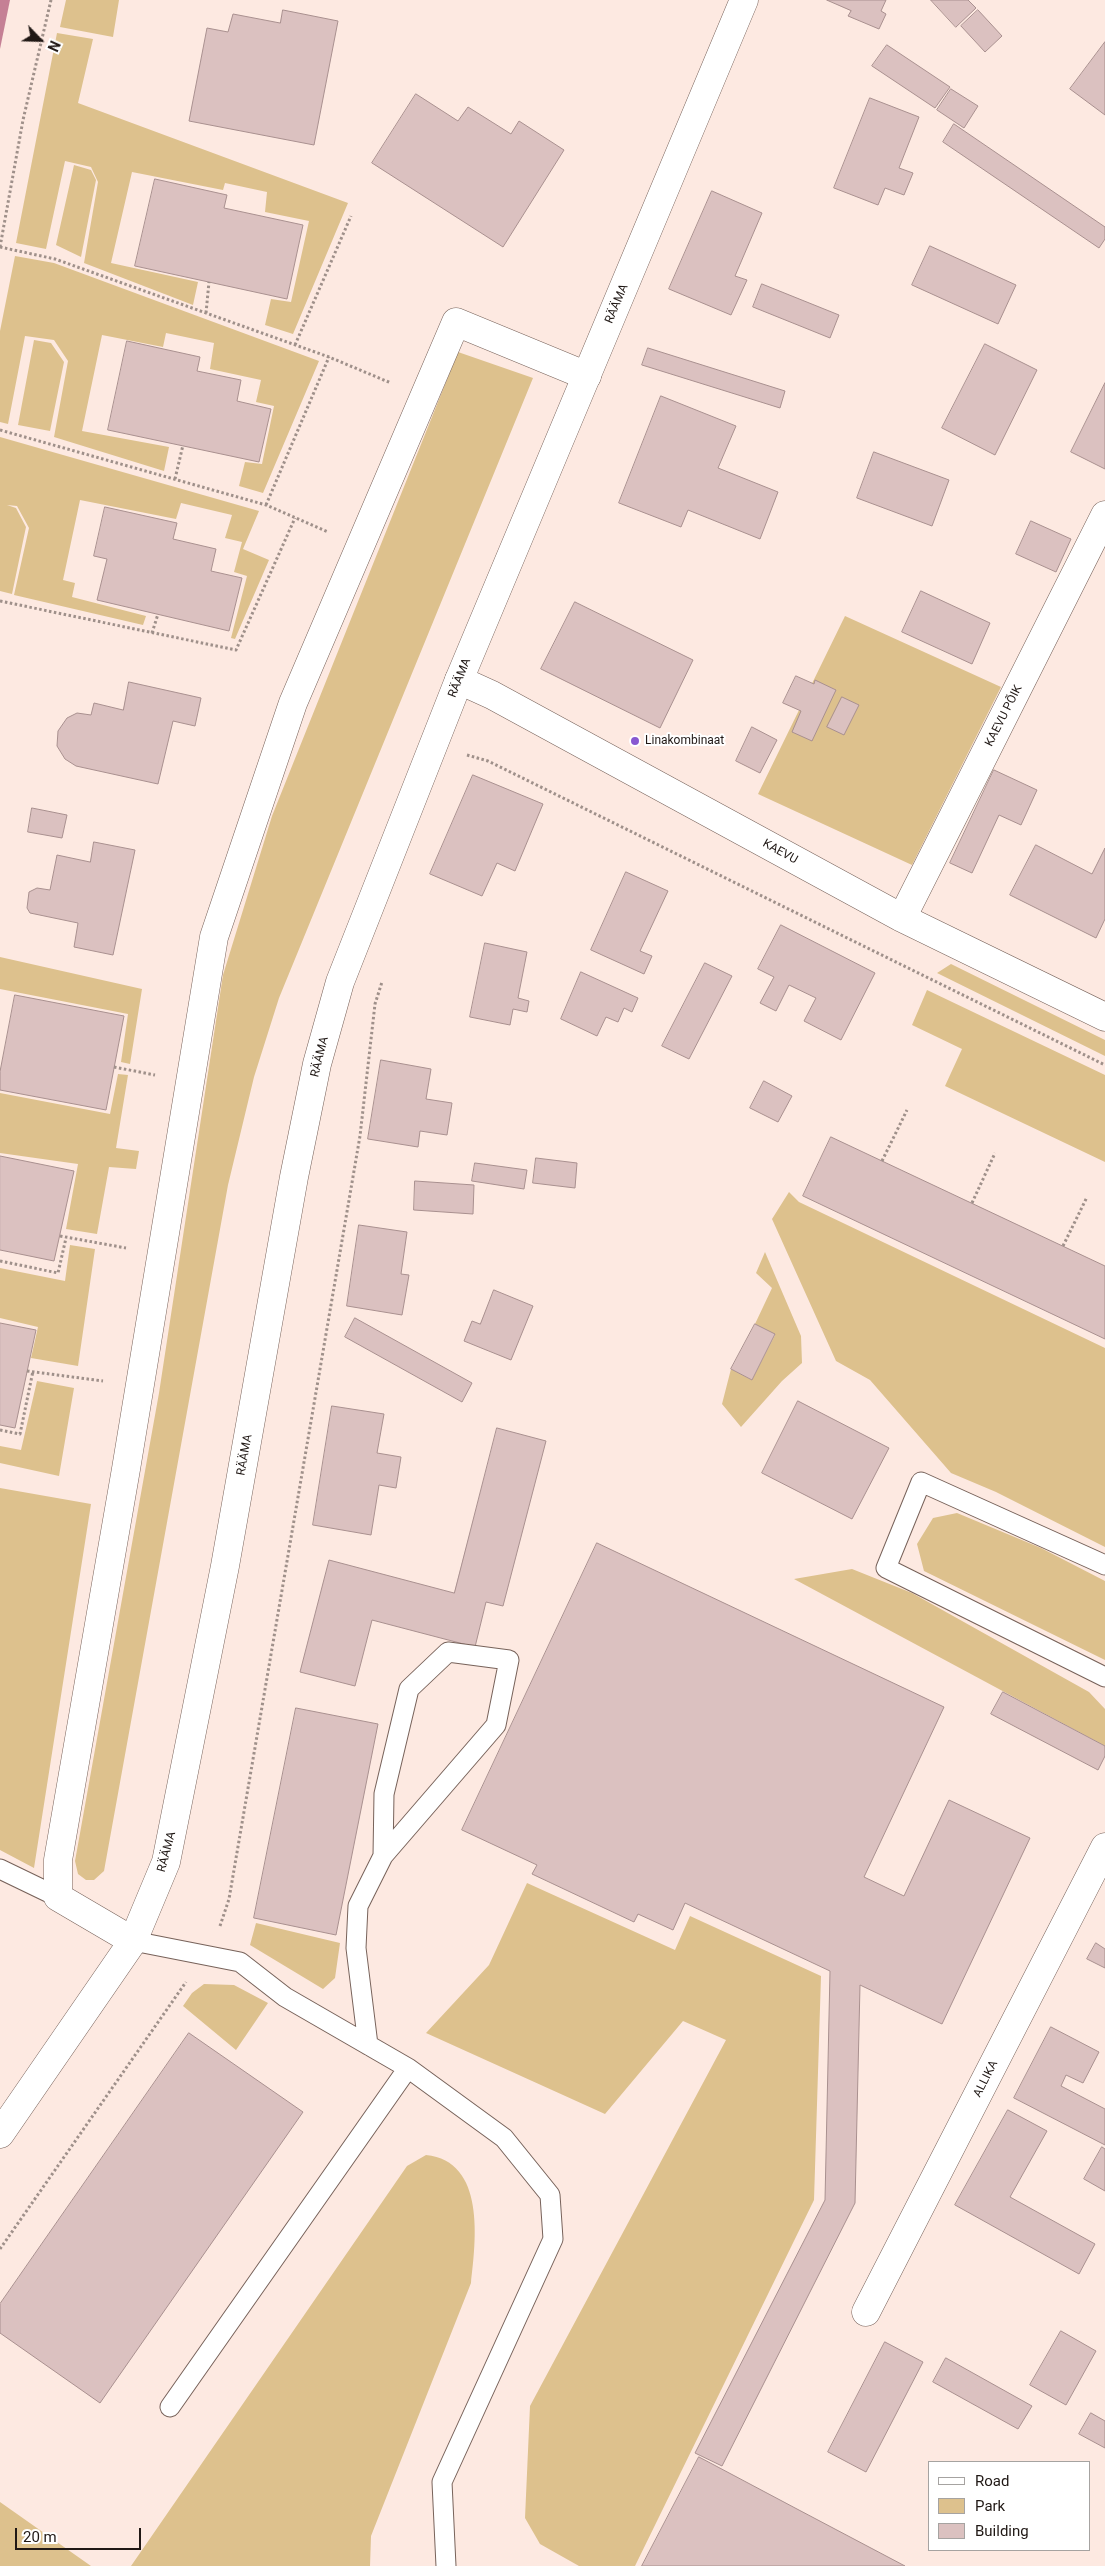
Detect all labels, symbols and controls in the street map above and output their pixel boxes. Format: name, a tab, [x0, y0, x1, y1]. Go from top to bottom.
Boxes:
north arrow	[15, 15, 65, 65]
text: N	[44, 38, 63, 54]
street label: RÄÄMA	[602, 282, 632, 326]
street label: RÄÄMA	[446, 656, 474, 700]
street label: KAEVU PÕIK	[982, 683, 1026, 749]
place label: Linakombinaat	[645, 734, 724, 748]
marker: Linakombinaat	[629, 735, 641, 747]
street label: KAEVU	[760, 837, 800, 867]
street label: RÄÄMA	[308, 1035, 332, 1079]
street label: RÄÄMA	[234, 1433, 256, 1477]
street label: RÄÄMA	[155, 1830, 179, 1874]
street label: ALLIKA	[971, 2058, 1001, 2100]
legend	[928, 2461, 1090, 2551]
text: Road	[975, 2472, 1009, 2490]
text: Park	[975, 2497, 1005, 2515]
scale bar	[18, 2518, 144, 2550]
text: Building	[975, 2522, 1029, 2540]
text: 20 m	[23, 2528, 57, 2546]

